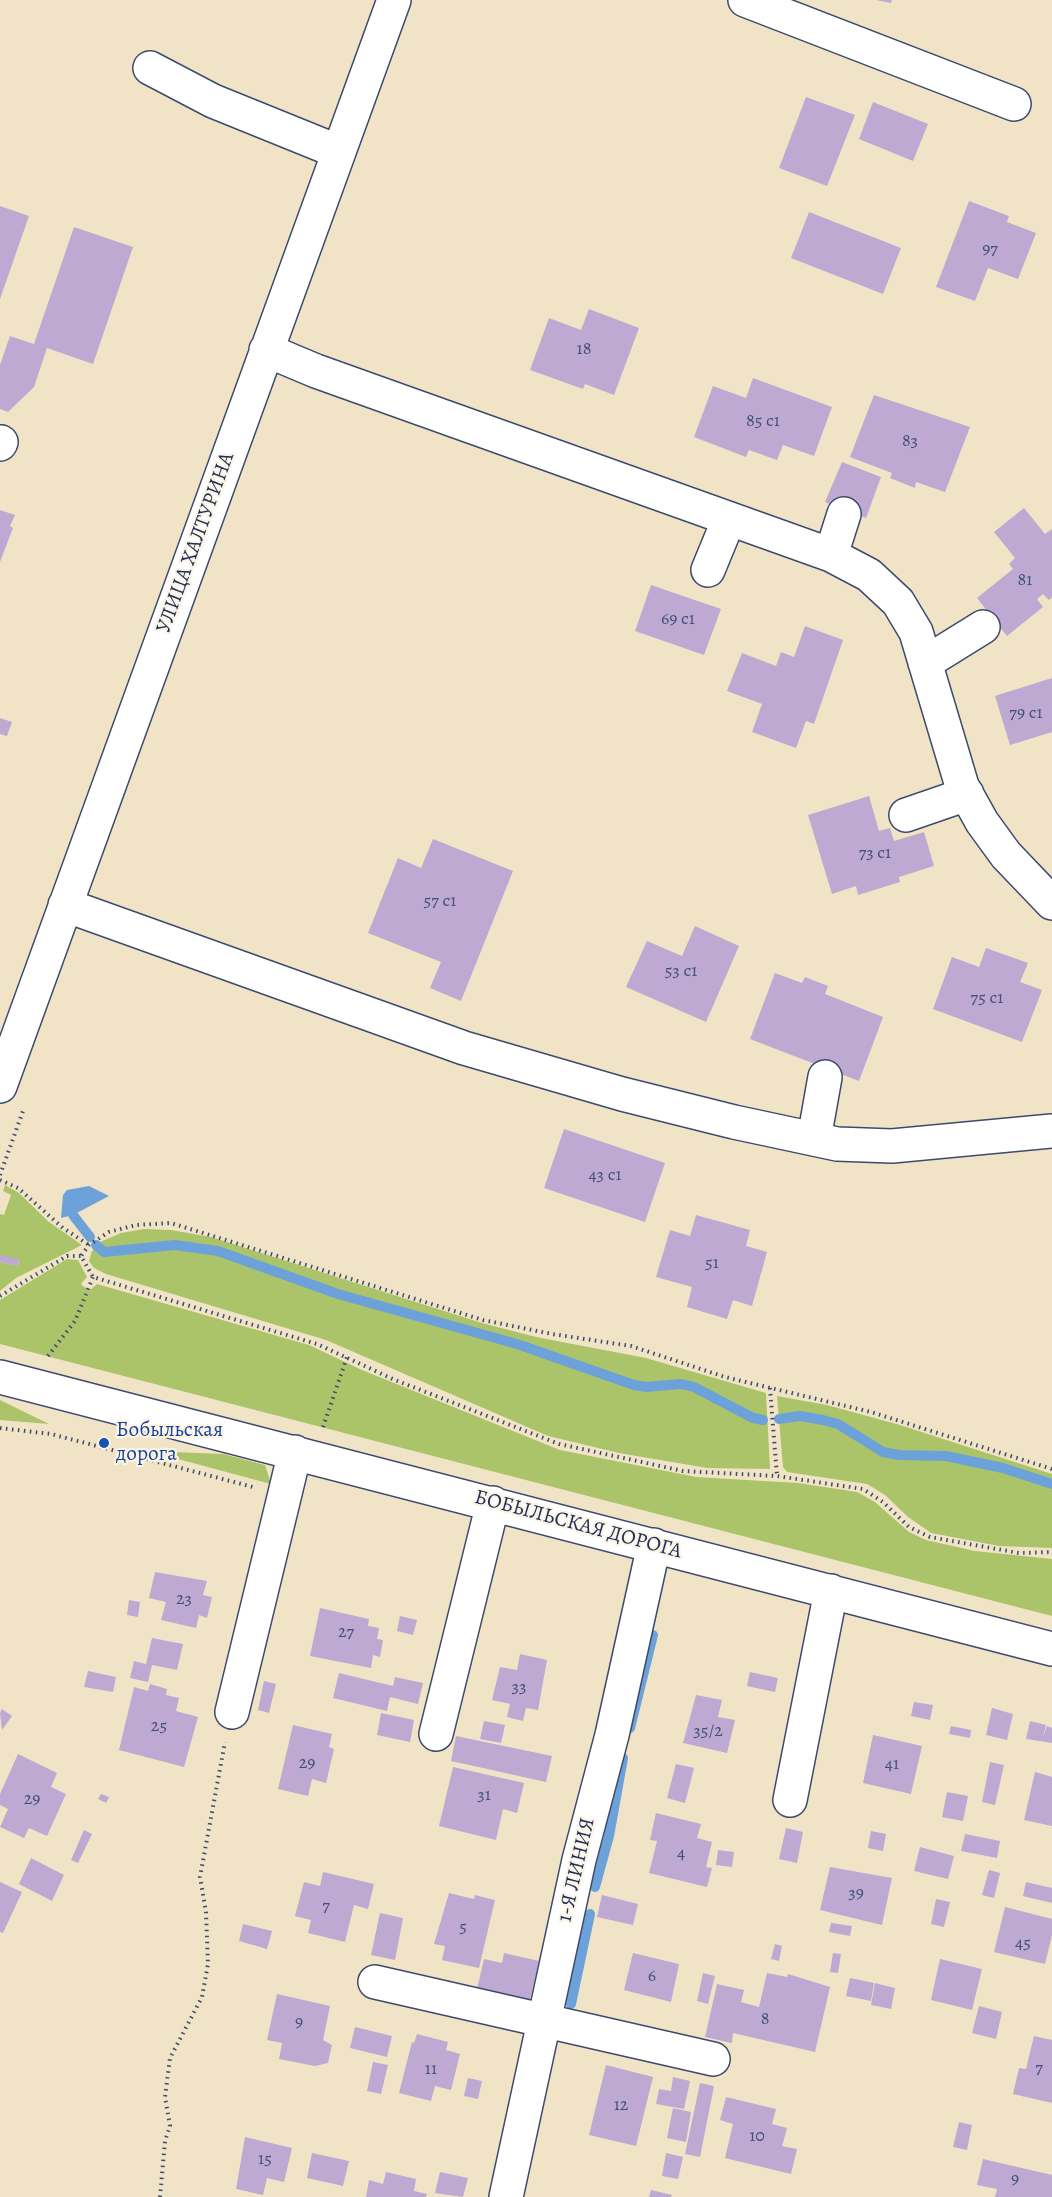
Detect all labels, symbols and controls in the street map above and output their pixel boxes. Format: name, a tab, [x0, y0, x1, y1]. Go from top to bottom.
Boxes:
house number: 97	[982, 239, 998, 261]
house number: 18	[577, 339, 591, 361]
house number: 85 с1	[746, 411, 780, 433]
house number: 83	[902, 431, 918, 453]
street label: УЛИЦА ХАЛТУРИНА	[152, 449, 240, 637]
house number: 81	[1018, 570, 1032, 592]
house number: 69 с1	[661, 609, 695, 631]
house number: 79 с1	[1009, 703, 1043, 725]
house number: 73 с1	[859, 843, 891, 865]
house number: 57 с1	[424, 891, 456, 913]
house number: 53 с1	[665, 961, 697, 983]
house number: 75 с1	[971, 988, 1003, 1010]
house number: 43 с1	[588, 1165, 622, 1187]
house number: 51	[705, 1253, 719, 1275]
place label: Бобыльская дорога	[116, 1418, 223, 1468]
marker: Бобыльская дорога	[97, 1436, 111, 1450]
street label: БОБЫЛЬСКАЯ ДОРОГА	[472, 1485, 684, 1565]
house number: 23	[176, 1589, 192, 1611]
house number: 27	[338, 1622, 354, 1644]
house number: 33	[512, 1677, 526, 1699]
house number: 25	[151, 1716, 167, 1738]
house number: 35/2	[693, 1721, 723, 1743]
house number: 29	[299, 1753, 315, 1775]
house number: 41	[885, 1754, 899, 1776]
house number: 31	[477, 1785, 491, 1807]
house number: 29	[24, 1789, 40, 1811]
street label: 1-Я ЛИНИЯ	[553, 1815, 601, 1925]
house number: 4	[677, 1843, 685, 1865]
house number: 39	[848, 1883, 864, 1905]
house number: 7	[322, 1896, 330, 1918]
house number: 5	[459, 1917, 467, 1939]
house number: 45	[1015, 1933, 1031, 1955]
house number: 6	[648, 1966, 656, 1988]
house number: 8	[761, 2009, 769, 2031]
house number: 9	[295, 2012, 303, 2034]
house number: 7	[1035, 2058, 1043, 2080]
house number: 11	[425, 2059, 437, 2081]
house number: 12	[614, 2095, 628, 2117]
house number: 10	[749, 2126, 765, 2148]
house number: 15	[258, 2149, 272, 2171]
house number: 9	[1011, 2169, 1019, 2191]

